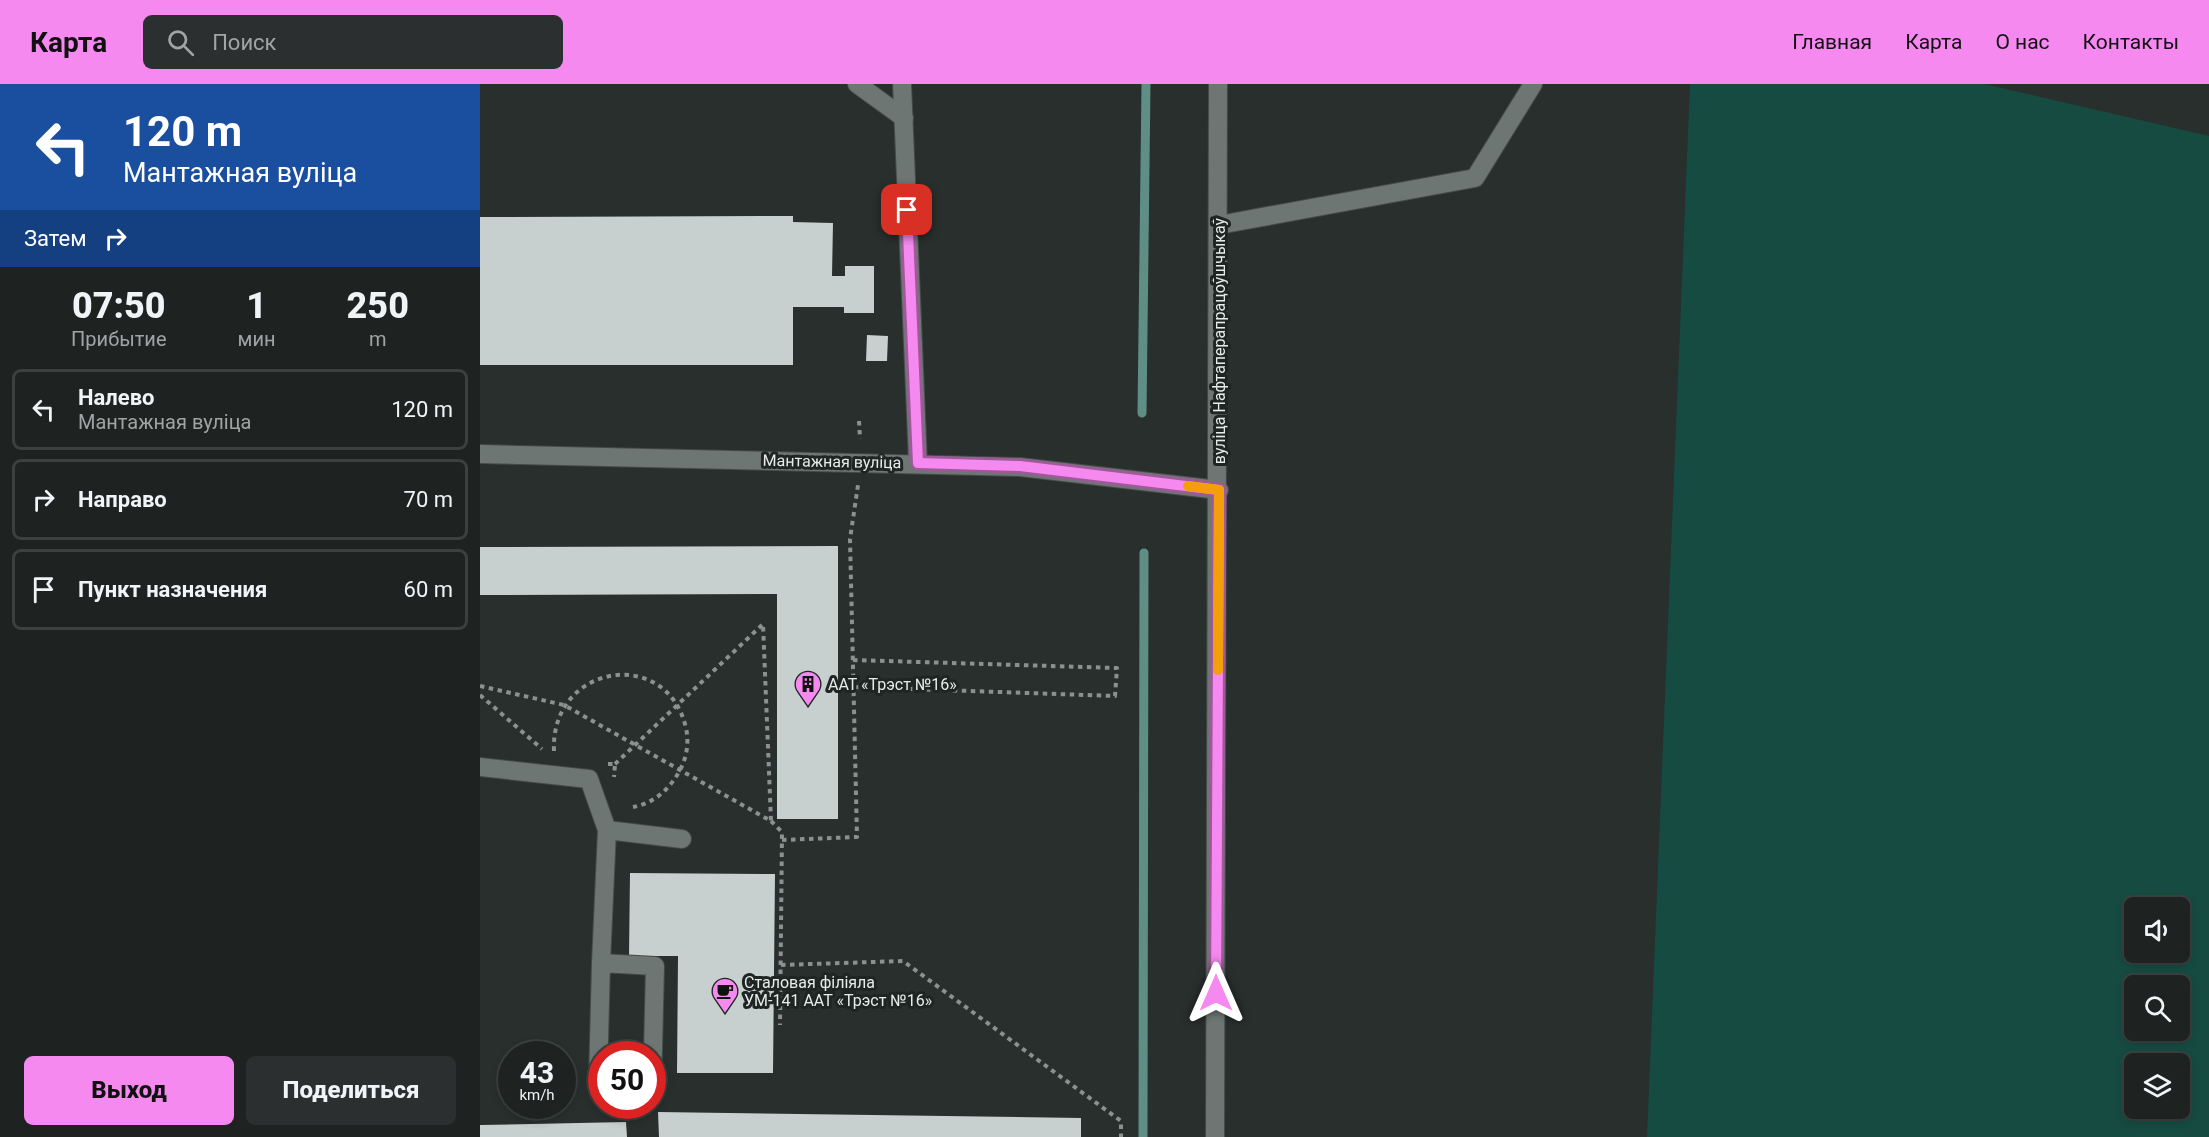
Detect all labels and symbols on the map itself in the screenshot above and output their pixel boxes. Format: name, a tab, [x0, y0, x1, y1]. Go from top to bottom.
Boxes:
pin	[881, 184, 932, 235]
street label: вуліца Нафтаперапрацоўшчыкаў	[1210, 217, 1229, 464]
street label: Мантажная вуліца	[762, 451, 902, 472]
building icon: ААТ «Трэст №16»	[793, 669, 823, 707]
place label: ААТ «Трэст №16»	[828, 675, 957, 694]
position arrow	[1184, 961, 1248, 1025]
place label: Сталовая філіяла УМ-141 ААТ «Трэст №16»	[744, 973, 932, 1010]
cafe icon: Сталовая філіяла УМ-141 ААТ «Трэст №16»	[710, 976, 740, 1014]
speed limit sign: 50	[588, 1041, 666, 1119]

